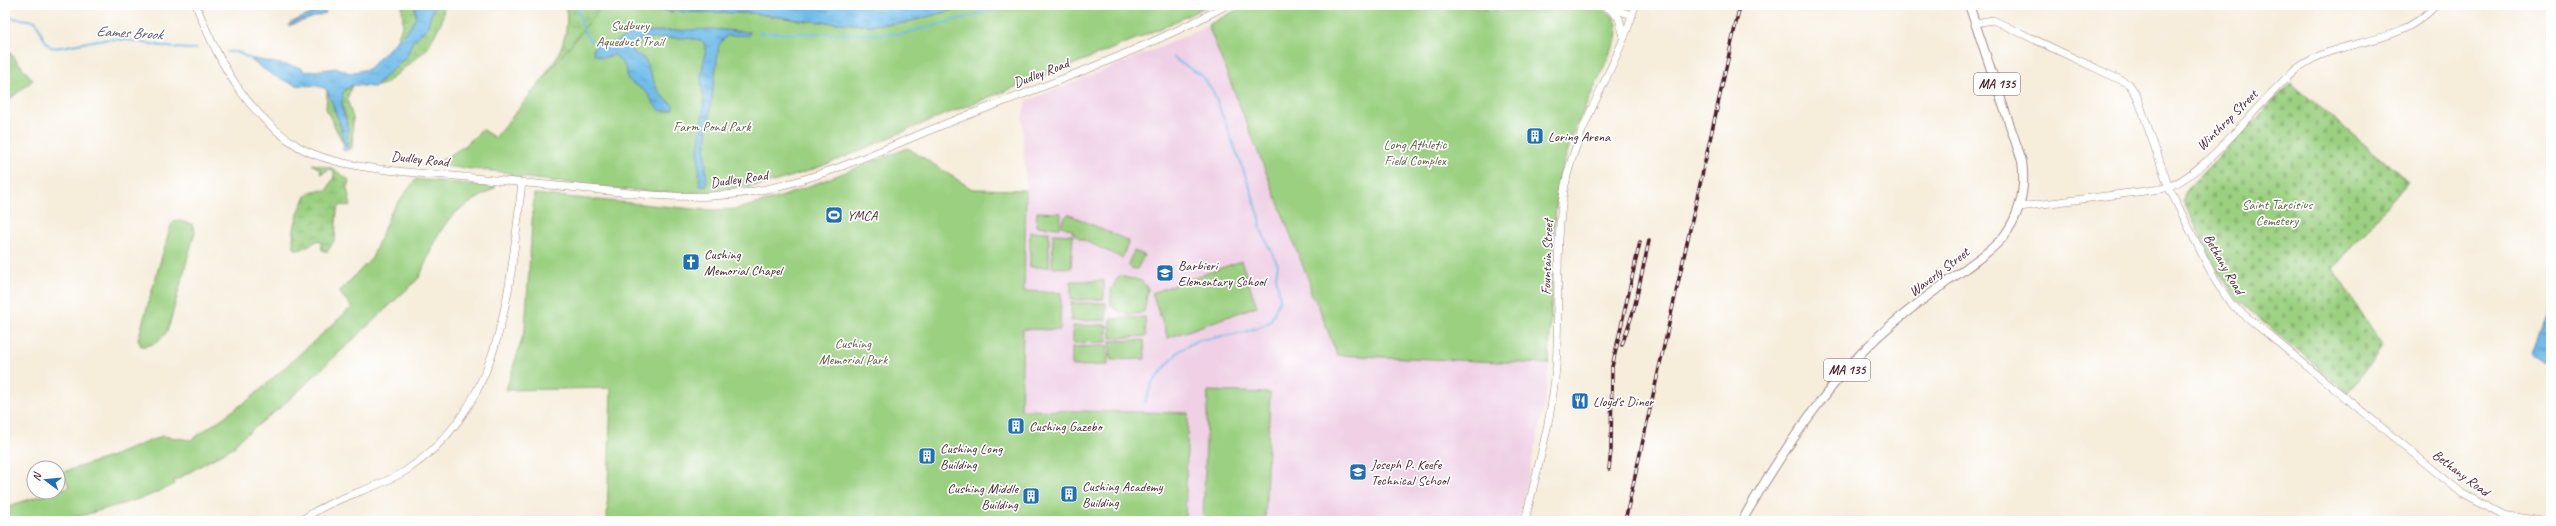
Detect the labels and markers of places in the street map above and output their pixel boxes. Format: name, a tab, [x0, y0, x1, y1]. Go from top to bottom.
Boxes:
building icon: Loring Arena	[1525, 126, 1545, 146]
place label: Loring Arena	[1548, 128, 1611, 145]
sports icon: YMCA	[824, 205, 844, 225]
place label: YMCA	[847, 207, 878, 224]
place label: Cushing Memorial Chapel	[704, 246, 785, 279]
church icon: Cushing Memorial Chapel	[681, 252, 701, 272]
place label: Barbieri Elementary School	[1178, 257, 1268, 290]
school or university icon: Barbieri Elementary School	[1155, 263, 1175, 283]
restaurant icon: Lloyd's Diner	[1570, 391, 1590, 411]
place label: Lloyd's Diner	[1593, 393, 1654, 410]
building icon: Cushing Gazebo	[1006, 416, 1026, 436]
place label: Cushing Gazebo	[1029, 418, 1104, 435]
place label: Cushing Long Building	[940, 440, 1003, 473]
building icon: Cushing Long Building	[917, 446, 937, 466]
place label: Joseph P. Keefe Technical School	[1370, 456, 1451, 489]
school or university icon: Joseph P. Keefe Technical School	[1348, 462, 1368, 482]
place label: Cushing Academy Building	[1082, 478, 1164, 511]
place label: Cushing Middle Building	[947, 480, 1019, 513]
building icon: Cushing Academy Building	[1059, 484, 1079, 504]
building icon: Cushing Middle Building	[1021, 486, 1041, 506]

